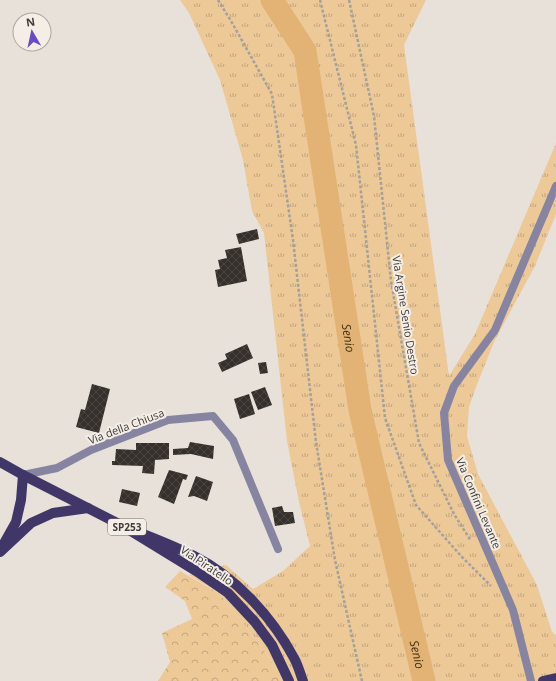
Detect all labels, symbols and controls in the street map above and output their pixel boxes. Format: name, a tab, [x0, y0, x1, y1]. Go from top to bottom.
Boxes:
north arrow	[12, 12, 52, 52]
text: N	[25, 14, 36, 30]
street label: Via Argine Senio Destro	[389, 255, 423, 376]
water label: Senio	[338, 322, 360, 354]
street label: Via della Chiusa	[86, 405, 166, 447]
street label: Via Confini Levante	[453, 455, 505, 551]
road number: SP253	[108, 519, 146, 535]
street label: Via Piratello	[178, 542, 237, 588]
water label: Senio	[406, 638, 429, 671]

